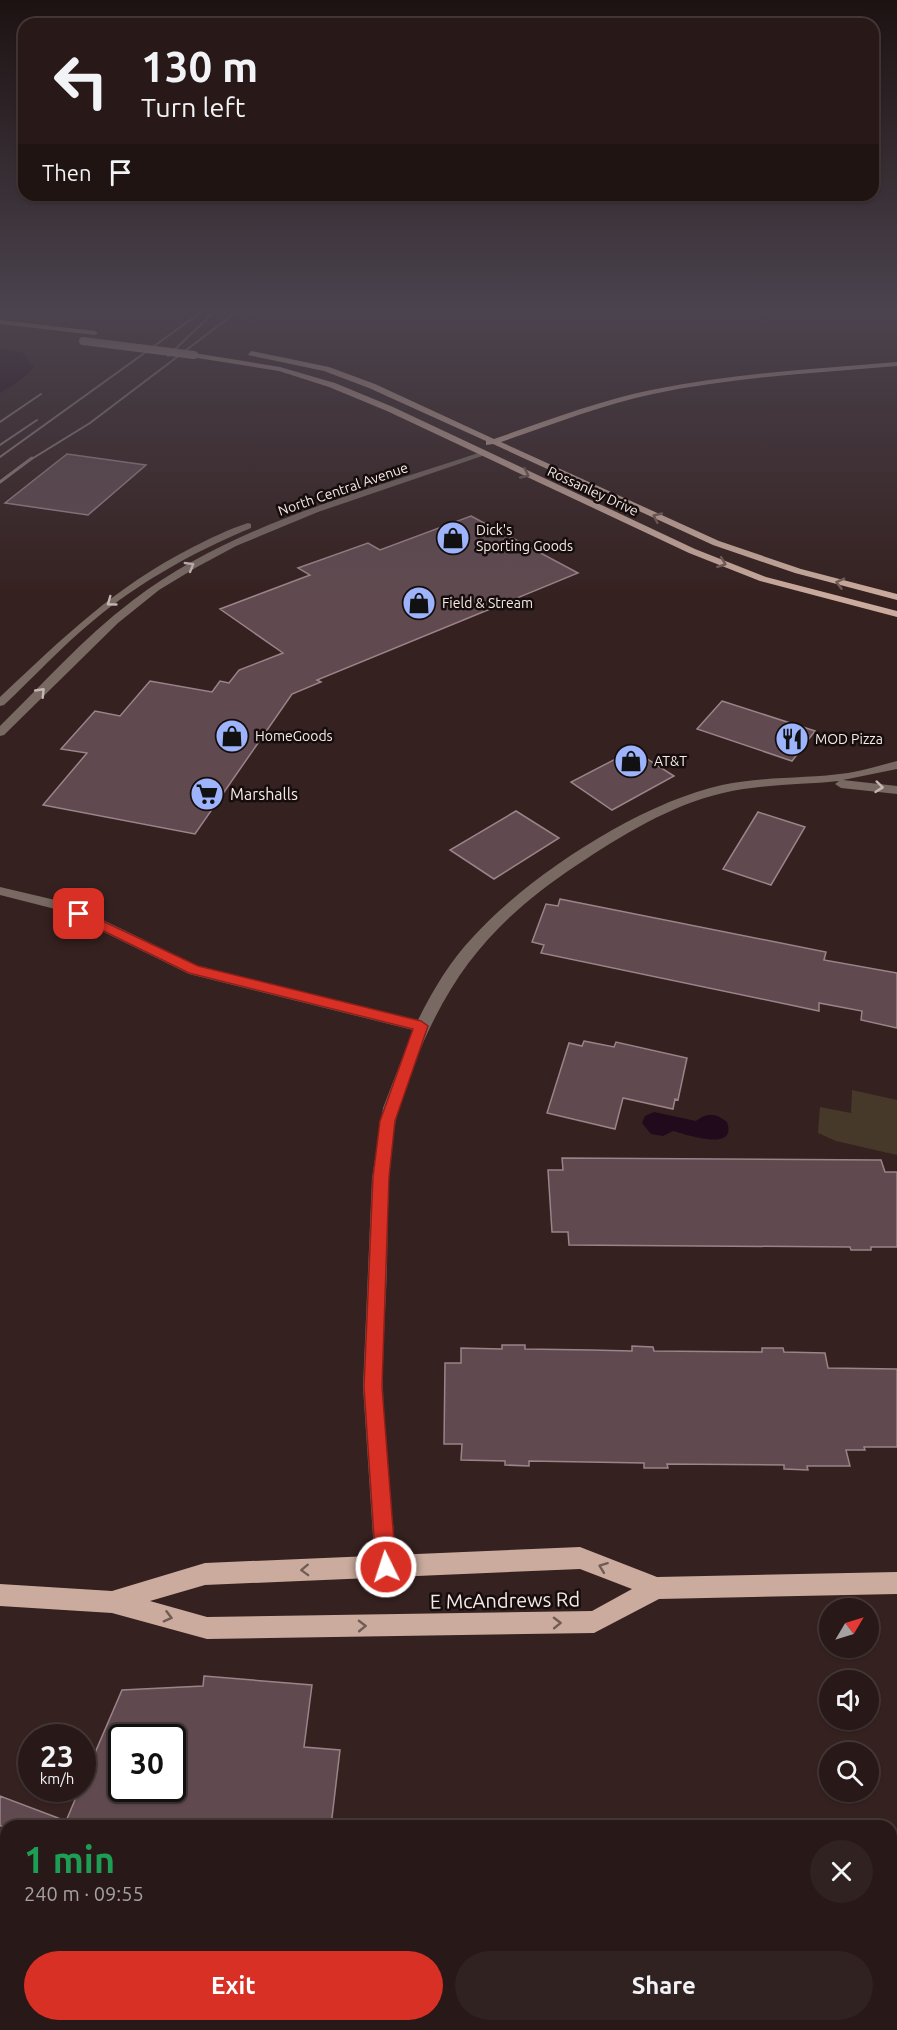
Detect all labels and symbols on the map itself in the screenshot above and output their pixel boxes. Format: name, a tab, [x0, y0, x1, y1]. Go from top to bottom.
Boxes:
street label: North Central Avenue	[276, 459, 410, 519]
street label: Rossanley Drive	[545, 463, 641, 519]
one-way arrow	[519, 466, 530, 478]
one-way arrow	[652, 513, 663, 525]
shop icon: Dick's Sporting Goods	[435, 520, 471, 556]
place label: Dick's Sporting Goods	[476, 522, 573, 554]
one-way arrow	[716, 556, 727, 569]
one-way arrow	[184, 562, 194, 574]
one-way arrow	[835, 578, 845, 591]
shop icon: Field & Stream	[401, 585, 437, 621]
one-way arrow	[106, 595, 117, 606]
place label: Field & Stream	[442, 595, 533, 611]
one-way arrow	[34, 688, 45, 699]
shop icon: HomeGoods	[214, 718, 250, 754]
restaurant icon: MOD Pizza	[774, 721, 810, 757]
place label: HomeGoods	[255, 728, 333, 744]
place label: MOD Pizza	[815, 731, 883, 747]
shop icon: AT&T	[613, 743, 649, 779]
place label: AT&T	[654, 753, 687, 769]
supermarket icon: Marshalls	[189, 776, 225, 812]
one-way arrow	[875, 780, 884, 793]
place label: Marshalls	[230, 785, 298, 803]
pin	[53, 888, 104, 939]
position arrow	[354, 1535, 418, 1599]
one-way arrow	[598, 1562, 609, 1574]
one-way arrow	[300, 1563, 309, 1576]
street label: E McAndrews Rd	[430, 1587, 580, 1613]
north arrow	[819, 1598, 879, 1658]
one-way arrow	[162, 1610, 173, 1622]
one-way arrow	[552, 1617, 561, 1629]
one-way arrow	[357, 1619, 366, 1632]
speed limit sign: 30	[108, 1724, 186, 1802]

